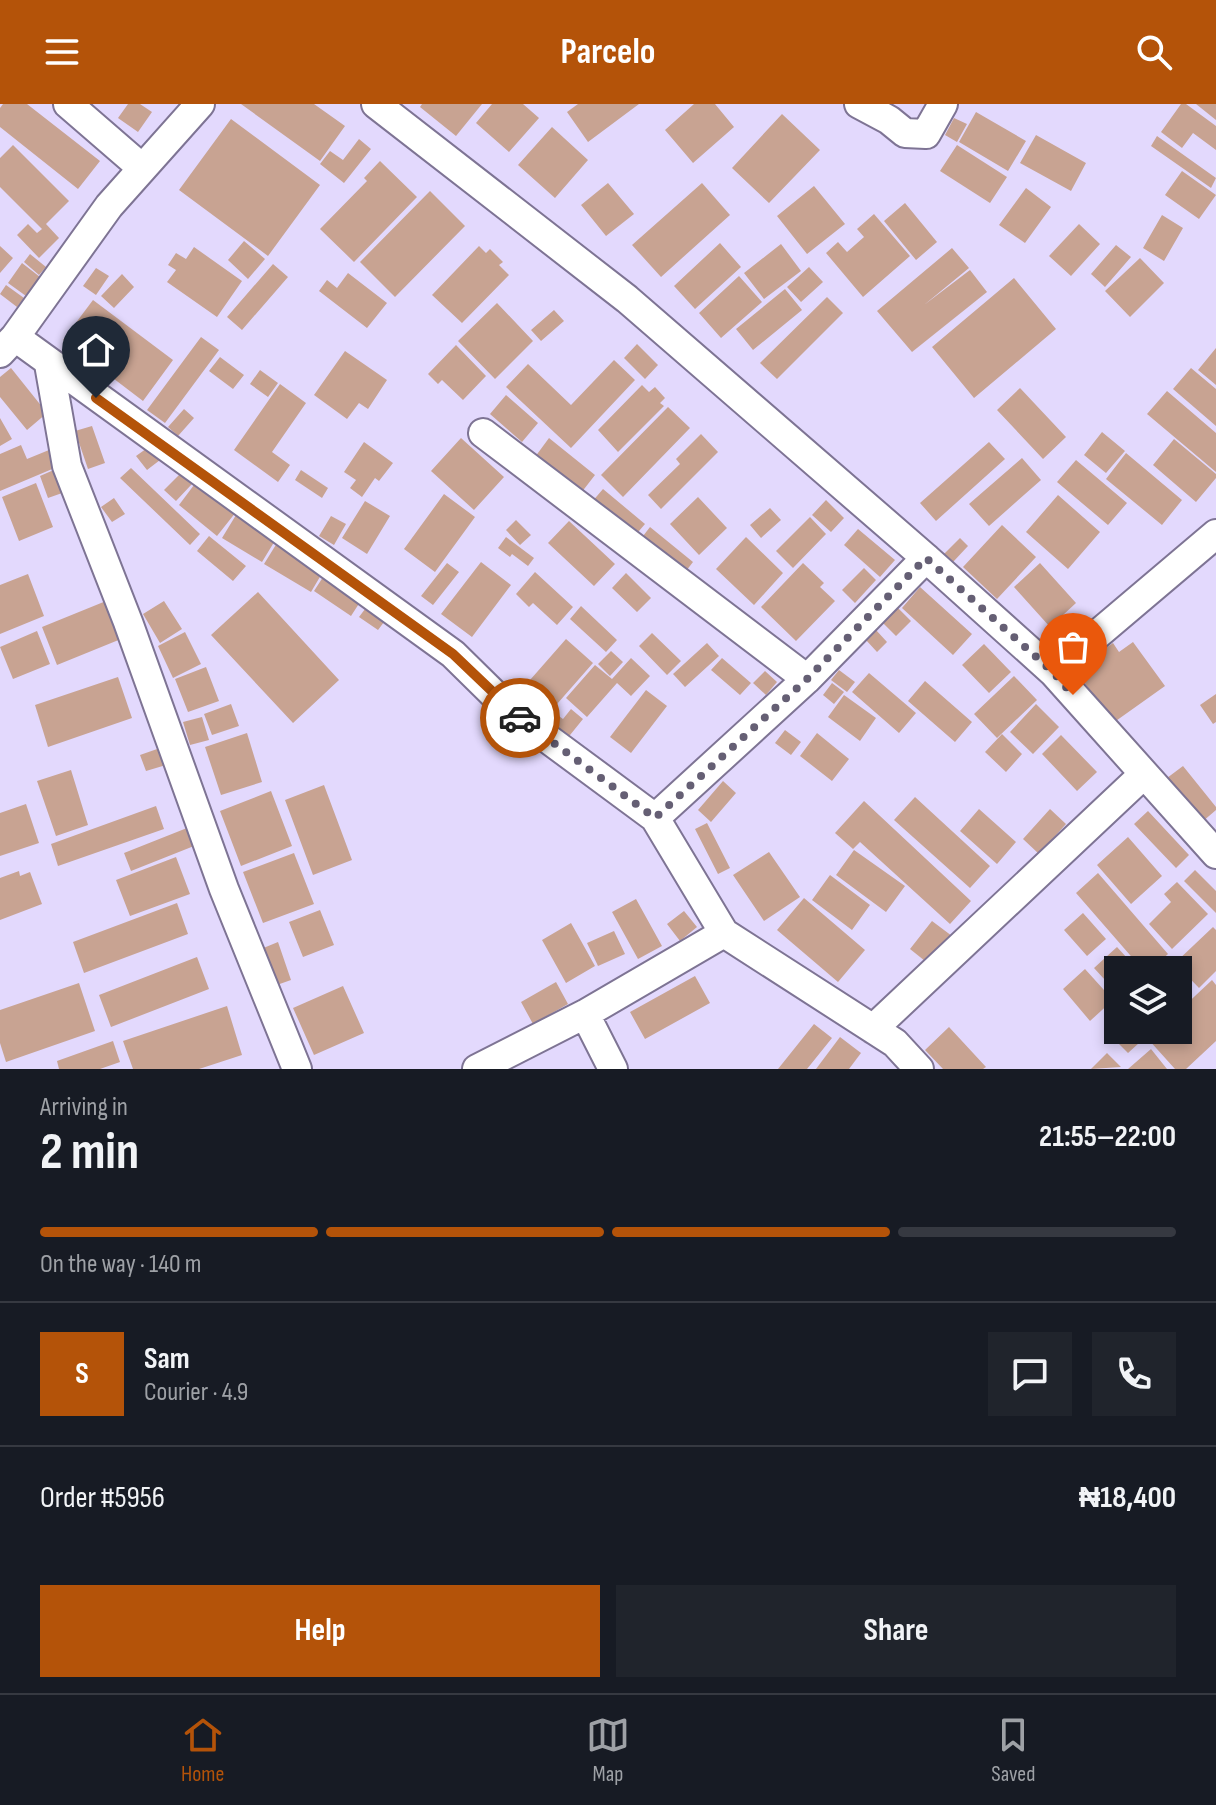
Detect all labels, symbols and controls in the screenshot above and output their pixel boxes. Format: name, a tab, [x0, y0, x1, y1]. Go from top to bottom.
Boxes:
icon: menu	[40, 30, 84, 74]
icon: search	[1132, 30, 1176, 74]
text: Parcelo	[561, 31, 655, 74]
pin	[62, 316, 130, 398]
icon: home	[74, 328, 118, 372]
pin	[1039, 613, 1107, 695]
icon: bag	[1051, 625, 1095, 669]
courier	[480, 678, 560, 758]
icon: car	[498, 696, 542, 740]
map controls	[1104, 956, 1192, 1044]
button: layers	[1104, 956, 1192, 1044]
text: Arriving in	[40, 1092, 128, 1123]
text: 21:55–22:00	[1039, 1119, 1176, 1155]
text: 2 min	[40, 1121, 139, 1184]
text: On the way · 140 m	[40, 1249, 202, 1280]
button: chat	[988, 1332, 1072, 1416]
button: phone	[1092, 1332, 1176, 1416]
text: Sam	[144, 1341, 190, 1377]
text: S	[75, 1356, 89, 1392]
text: Courier · 4.9	[144, 1377, 248, 1408]
text: Order #5956	[40, 1480, 165, 1516]
text: ₦18,400	[1079, 1480, 1176, 1516]
button: Help	[40, 1585, 600, 1677]
button: Share	[616, 1585, 1176, 1677]
tab: Home	[181, 1713, 225, 1788]
tab: Map	[586, 1713, 630, 1788]
tab: Saved	[991, 1713, 1035, 1788]

